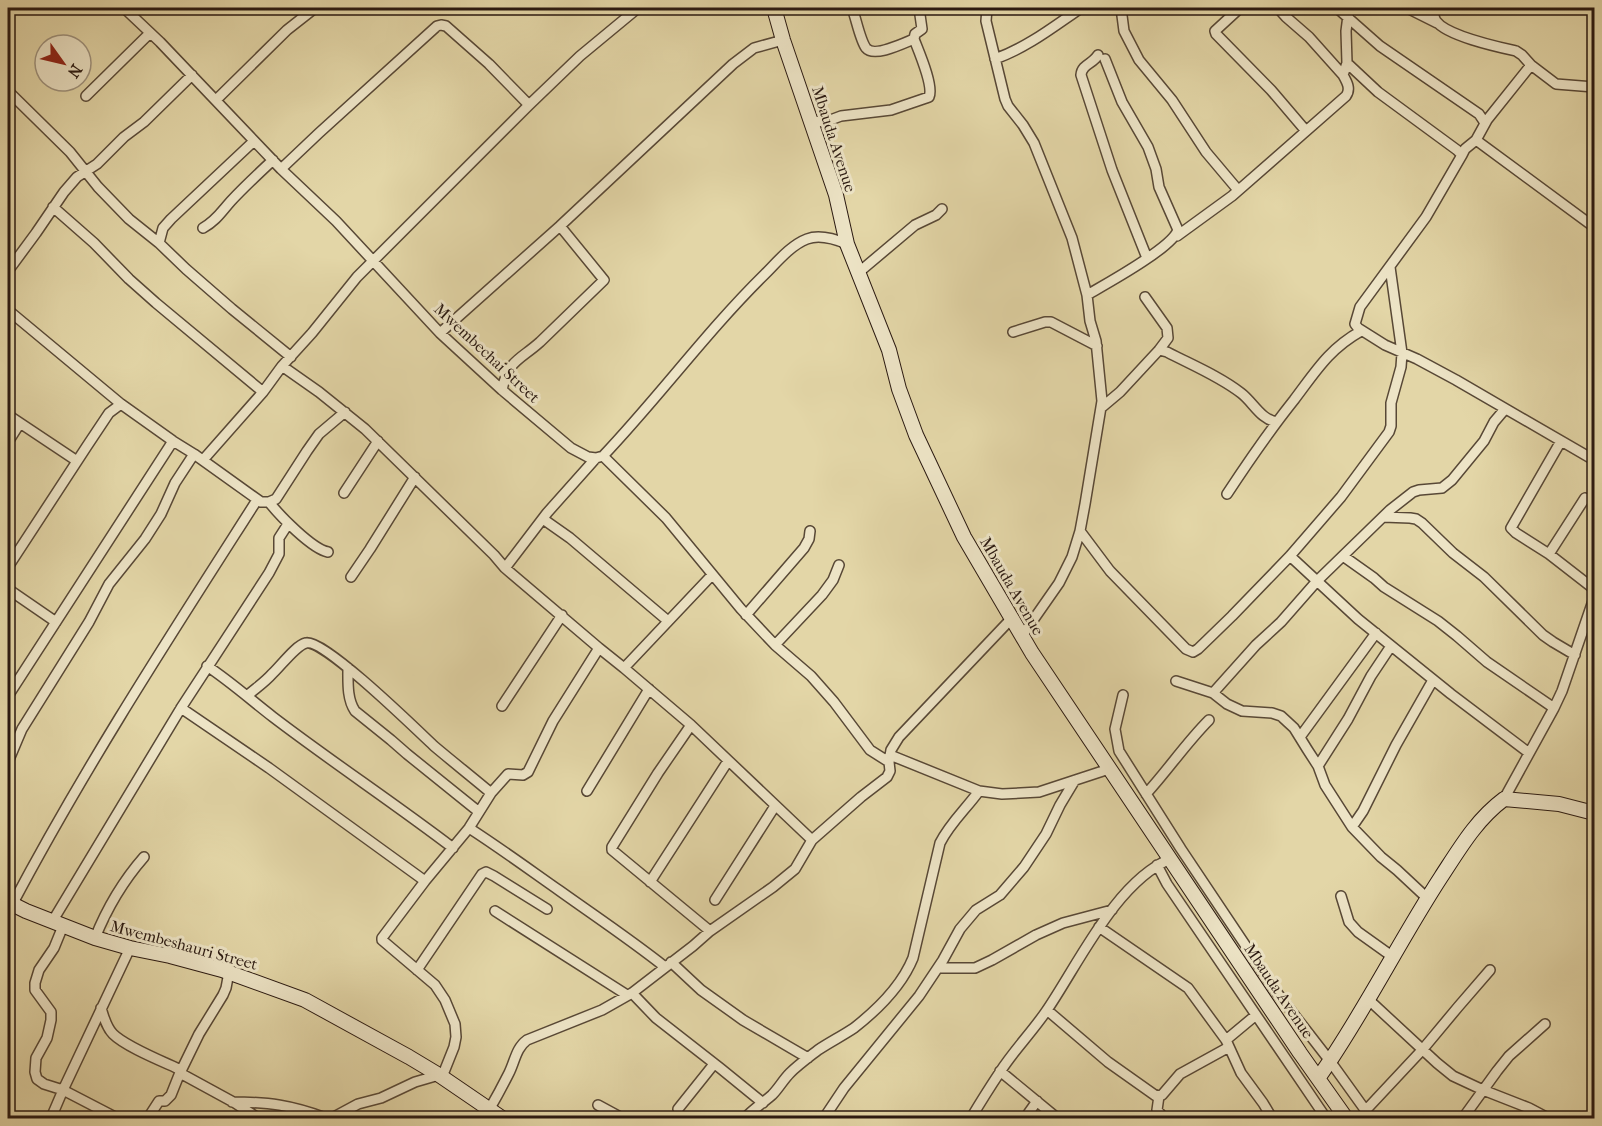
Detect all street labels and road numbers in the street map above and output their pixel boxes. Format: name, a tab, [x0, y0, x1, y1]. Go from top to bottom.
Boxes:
street label: Mbauda Avenue	[808, 84, 860, 195]
street label: Mwembechai Street	[430, 299, 544, 407]
street label: Mbauda Avenue	[976, 533, 1048, 639]
street label: Mwembeshauri Street	[108, 916, 260, 974]
street label: Mbauda Avenue	[1240, 940, 1318, 1042]

